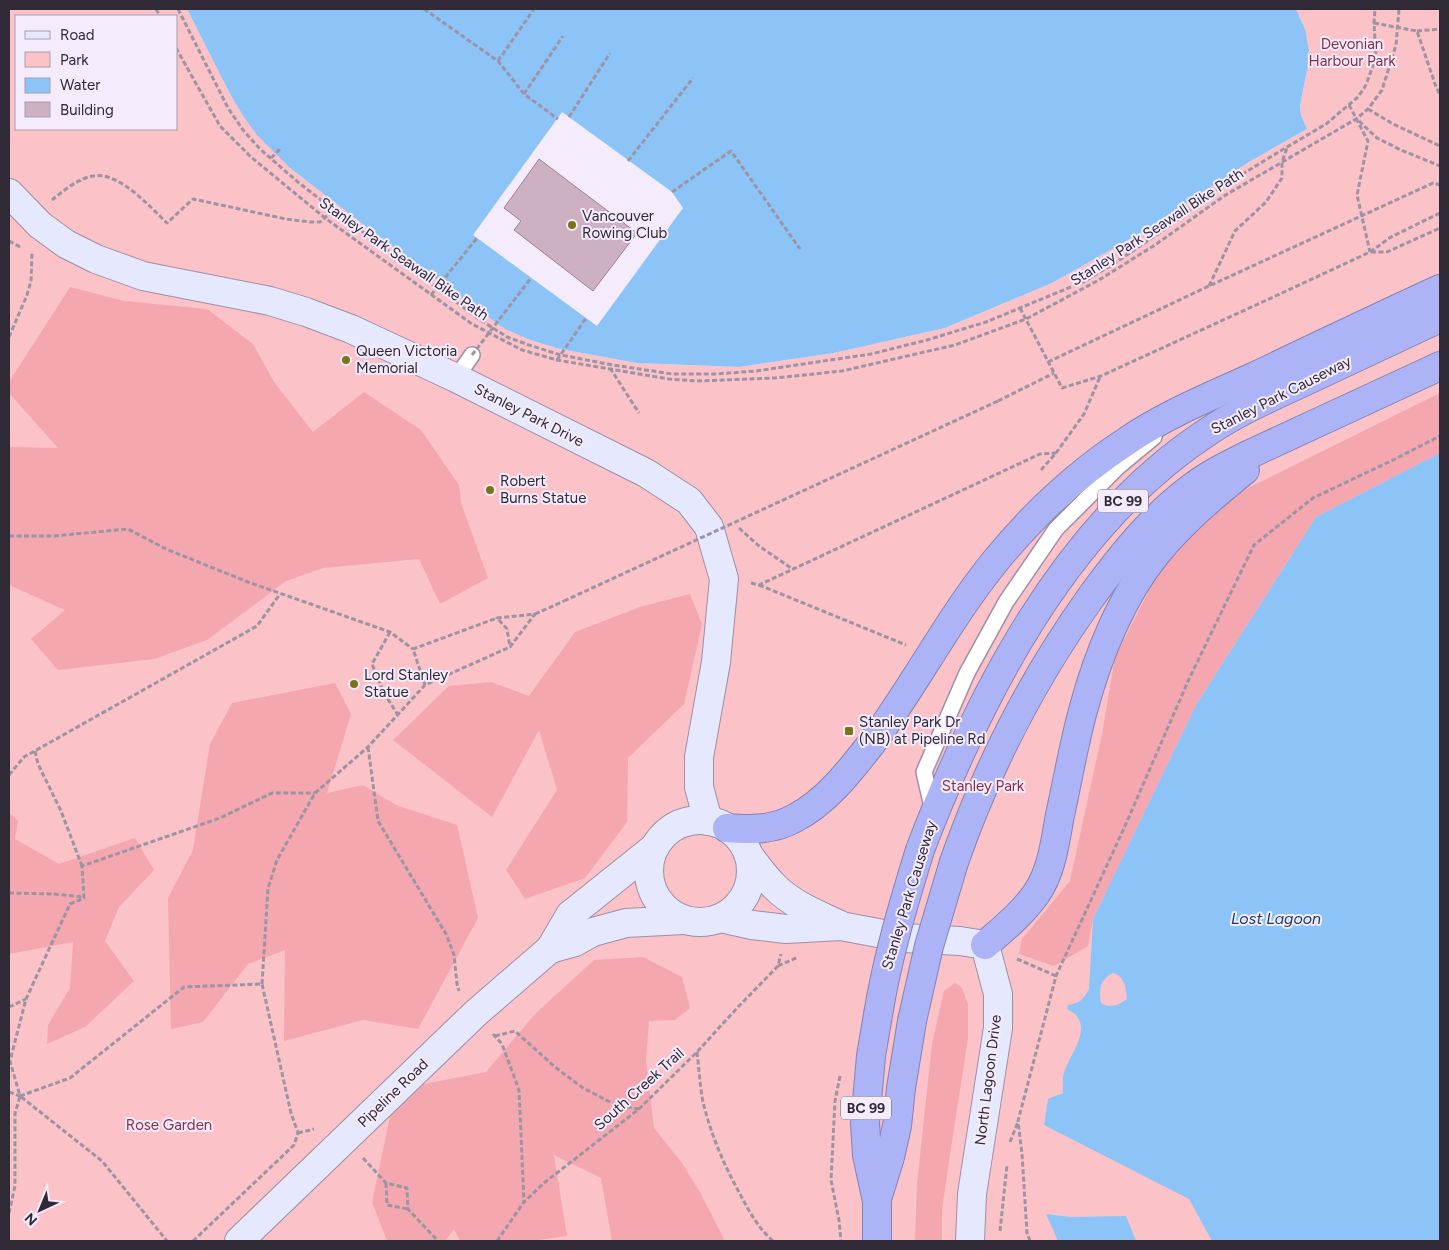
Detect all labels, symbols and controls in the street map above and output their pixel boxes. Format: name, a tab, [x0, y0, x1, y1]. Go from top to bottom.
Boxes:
legend	[15, 15, 178, 130]
text: Road	[60, 26, 95, 44]
park label: Devonian Harbour Park	[1308, 35, 1396, 70]
text: Park	[60, 51, 89, 69]
text: Water	[60, 76, 100, 94]
text: Building	[60, 101, 114, 119]
street label: Stanley Park Seawall Bike Path	[1067, 164, 1247, 290]
street label: Stanley Park Seawall Bike Path	[316, 194, 492, 324]
place label: Vancouver Rowing Club	[582, 207, 667, 242]
marker: Vancouver Rowing Club	[566, 219, 578, 231]
place label: Queen Victoria Memorial	[356, 342, 457, 377]
street label: Stanley Park Causeway	[1208, 352, 1354, 438]
marker: Queen Victoria Memorial	[340, 354, 352, 366]
street label: Stanley Park Drive	[471, 380, 587, 450]
place label: Robert Burns Statue	[500, 472, 586, 507]
marker: Robert Burns Statue	[484, 484, 496, 496]
road number: BC 99	[1098, 490, 1148, 512]
place label: Lord Stanley Statue	[364, 666, 448, 701]
marker: Lord Stanley Statue	[348, 678, 360, 690]
place label: Stanley Park Dr (NB) at Pipeline Rd	[859, 713, 986, 748]
marker: Stanley Park Dr (NB) at Pipeline Rd	[843, 725, 855, 737]
park label: Stanley Park	[942, 777, 1025, 795]
street label: Stanley Park Causeway	[878, 818, 940, 972]
water label: Lost Lagoon	[1231, 909, 1321, 928]
street label: North Lagoon Drive	[971, 1014, 1005, 1146]
street label: South Creek Trail	[590, 1044, 688, 1134]
street label: Pipeline Road	[354, 1055, 432, 1131]
road number: BC 99	[841, 1096, 891, 1120]
park label: Rose Garden	[126, 1116, 212, 1134]
north arrow	[15, 1185, 65, 1235]
text: N	[22, 1209, 41, 1229]

